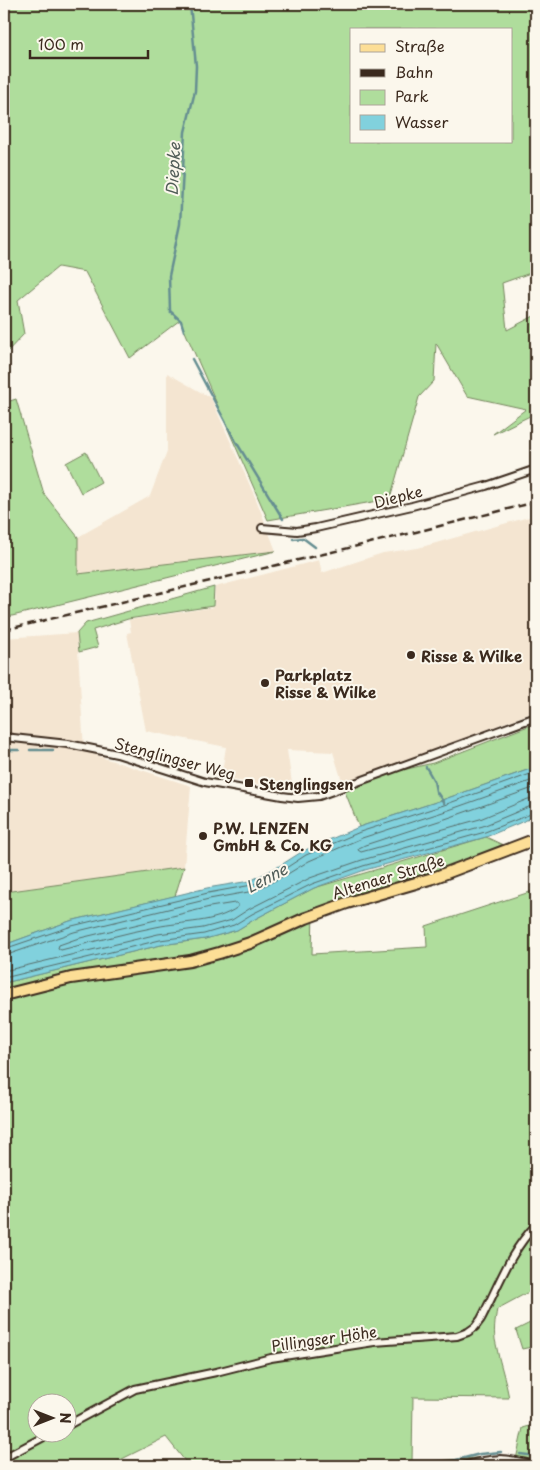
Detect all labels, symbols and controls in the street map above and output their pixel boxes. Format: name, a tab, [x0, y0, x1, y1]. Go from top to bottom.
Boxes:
scale bar	[30, 28, 148, 60]
legend	[350, 28, 512, 142]
text: 100 m	[38, 32, 84, 55]
text: Straße	[395, 34, 445, 57]
text: Bahn	[395, 60, 433, 83]
text: Park	[395, 84, 429, 107]
text: Wasser	[395, 110, 448, 133]
water label: Diepke	[159, 141, 185, 196]
street label: Diepke	[371, 479, 425, 513]
place label: Risse & Wilke	[421, 644, 522, 667]
marker: Risse & Wilke	[405, 649, 417, 661]
place label: Parkplatz Risse & Wilke	[275, 663, 376, 703]
marker: Parkplatz Risse & Wilke	[259, 677, 271, 689]
street label: Stenglingser Weg	[112, 731, 238, 785]
place label: Stenglingsen	[259, 772, 354, 795]
marker: Stenglingsen	[243, 777, 255, 789]
place label: P.W. LENZEN GmbH & Co. KG	[213, 816, 332, 856]
marker: P.W. LENZEN GmbH & Co. KG	[197, 830, 209, 842]
street label: Altenaer Straße	[329, 848, 447, 904]
water label: Lenne	[241, 855, 292, 898]
street label: Pillingser Höhe	[270, 1319, 378, 1357]
north arrow	[28, 1392, 78, 1442]
text: N	[55, 1412, 76, 1424]

